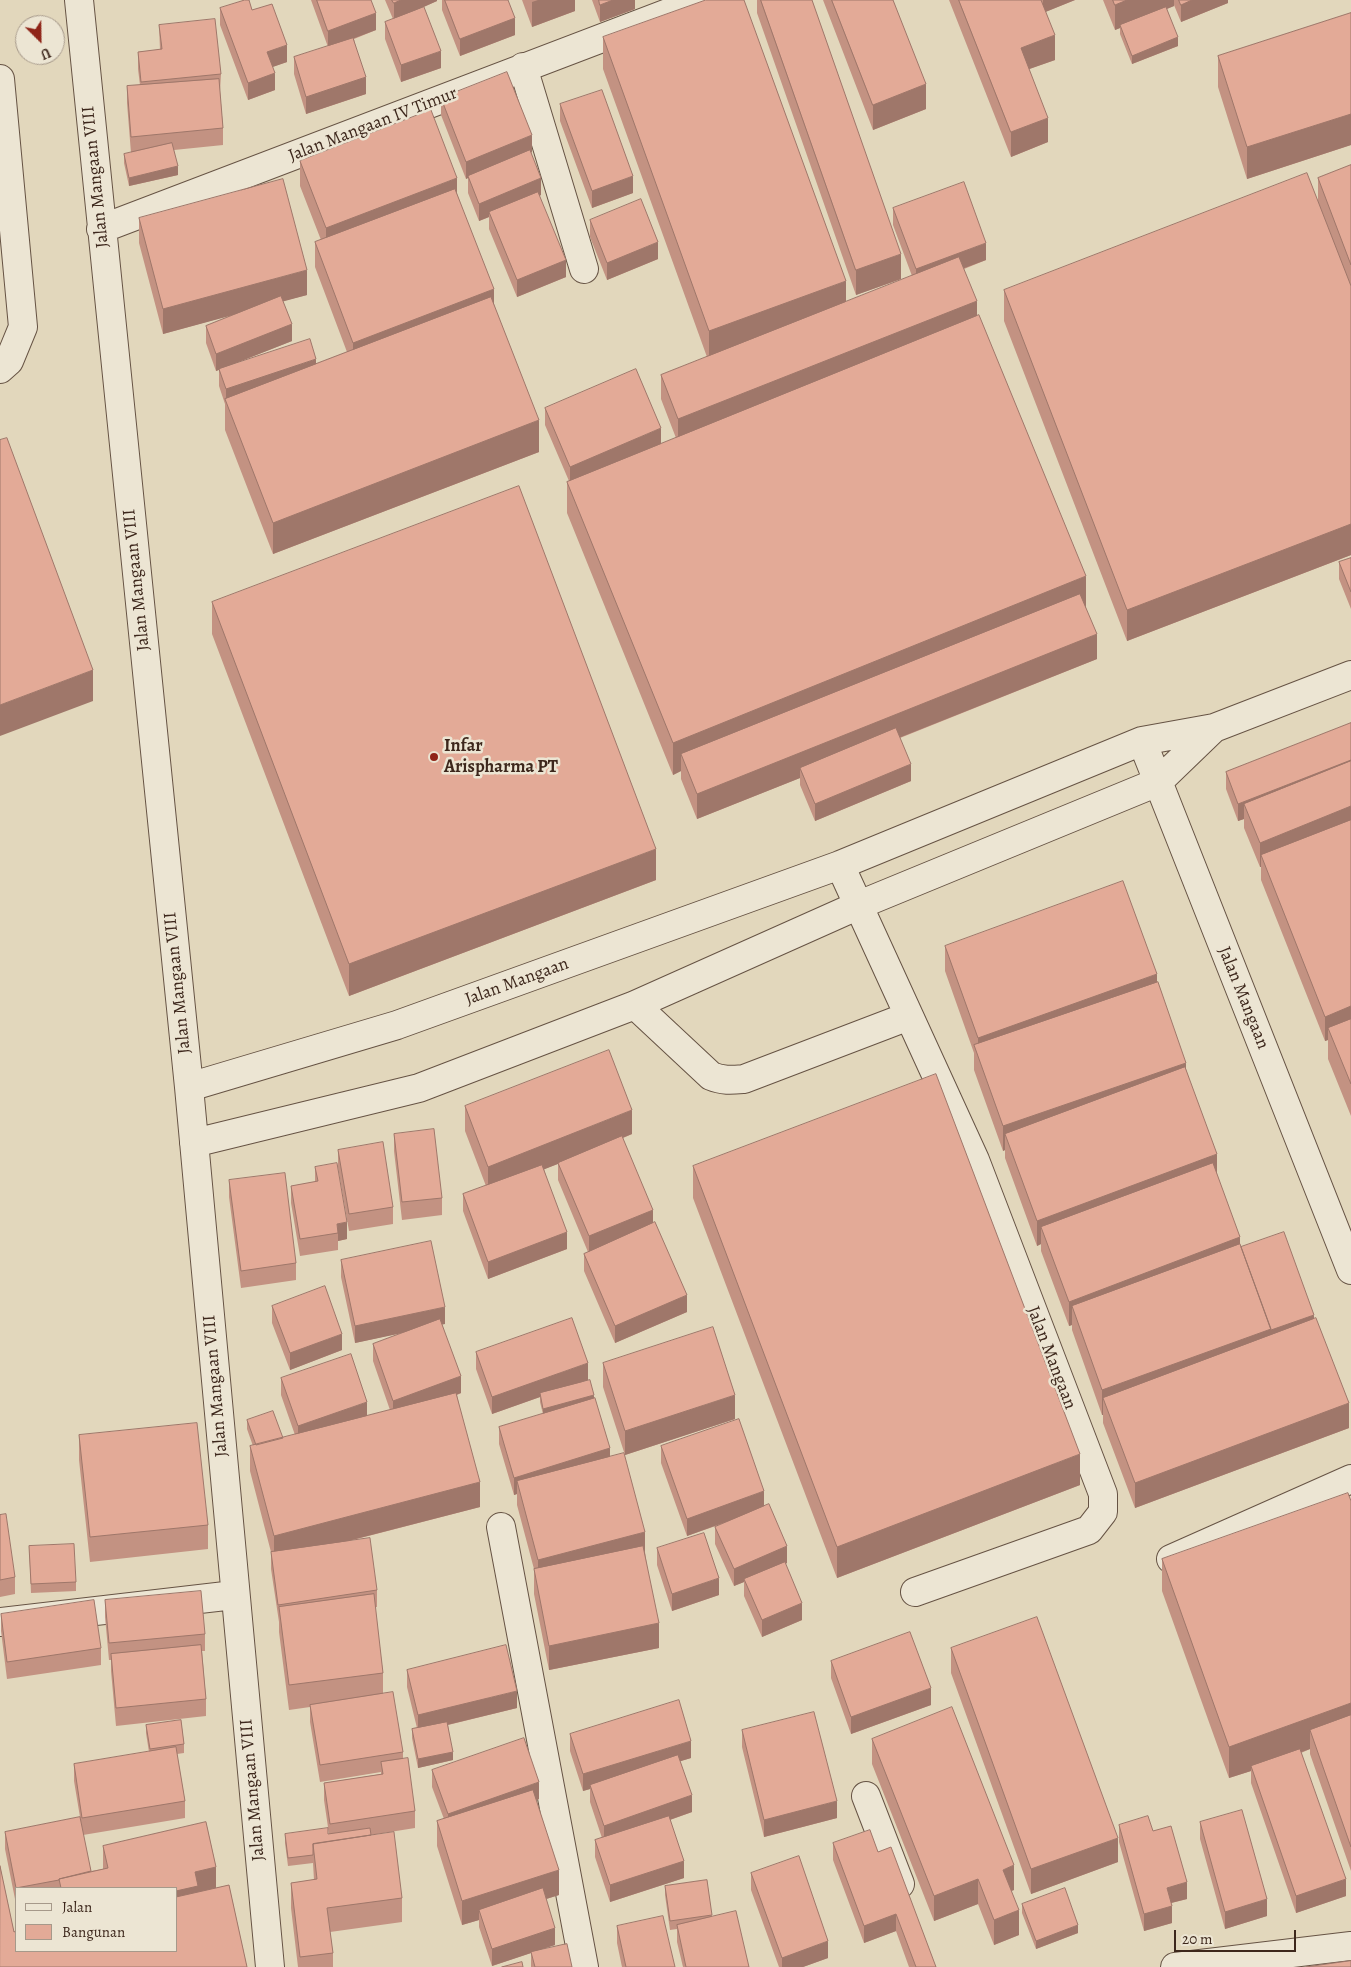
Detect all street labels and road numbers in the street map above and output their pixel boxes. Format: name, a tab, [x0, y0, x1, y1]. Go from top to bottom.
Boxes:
street label: Jalan Mangaan IV Timur	[285, 83, 461, 167]
street label: Jalan Mangaan VIII	[78, 105, 114, 249]
street label: Jalan Mangaan VIII	[119, 508, 155, 652]
street label: Jalan Mangaan VIII	[160, 911, 196, 1055]
street label: Jalan Mangaan	[1213, 944, 1273, 1052]
street label: Jalan Mangaan	[462, 953, 572, 1011]
street label: Jalan Mangaan	[1021, 1303, 1081, 1413]
street label: Jalan Mangaan VIII	[199, 1314, 233, 1458]
street label: Jalan Mangaan VIII	[236, 1718, 270, 1862]

